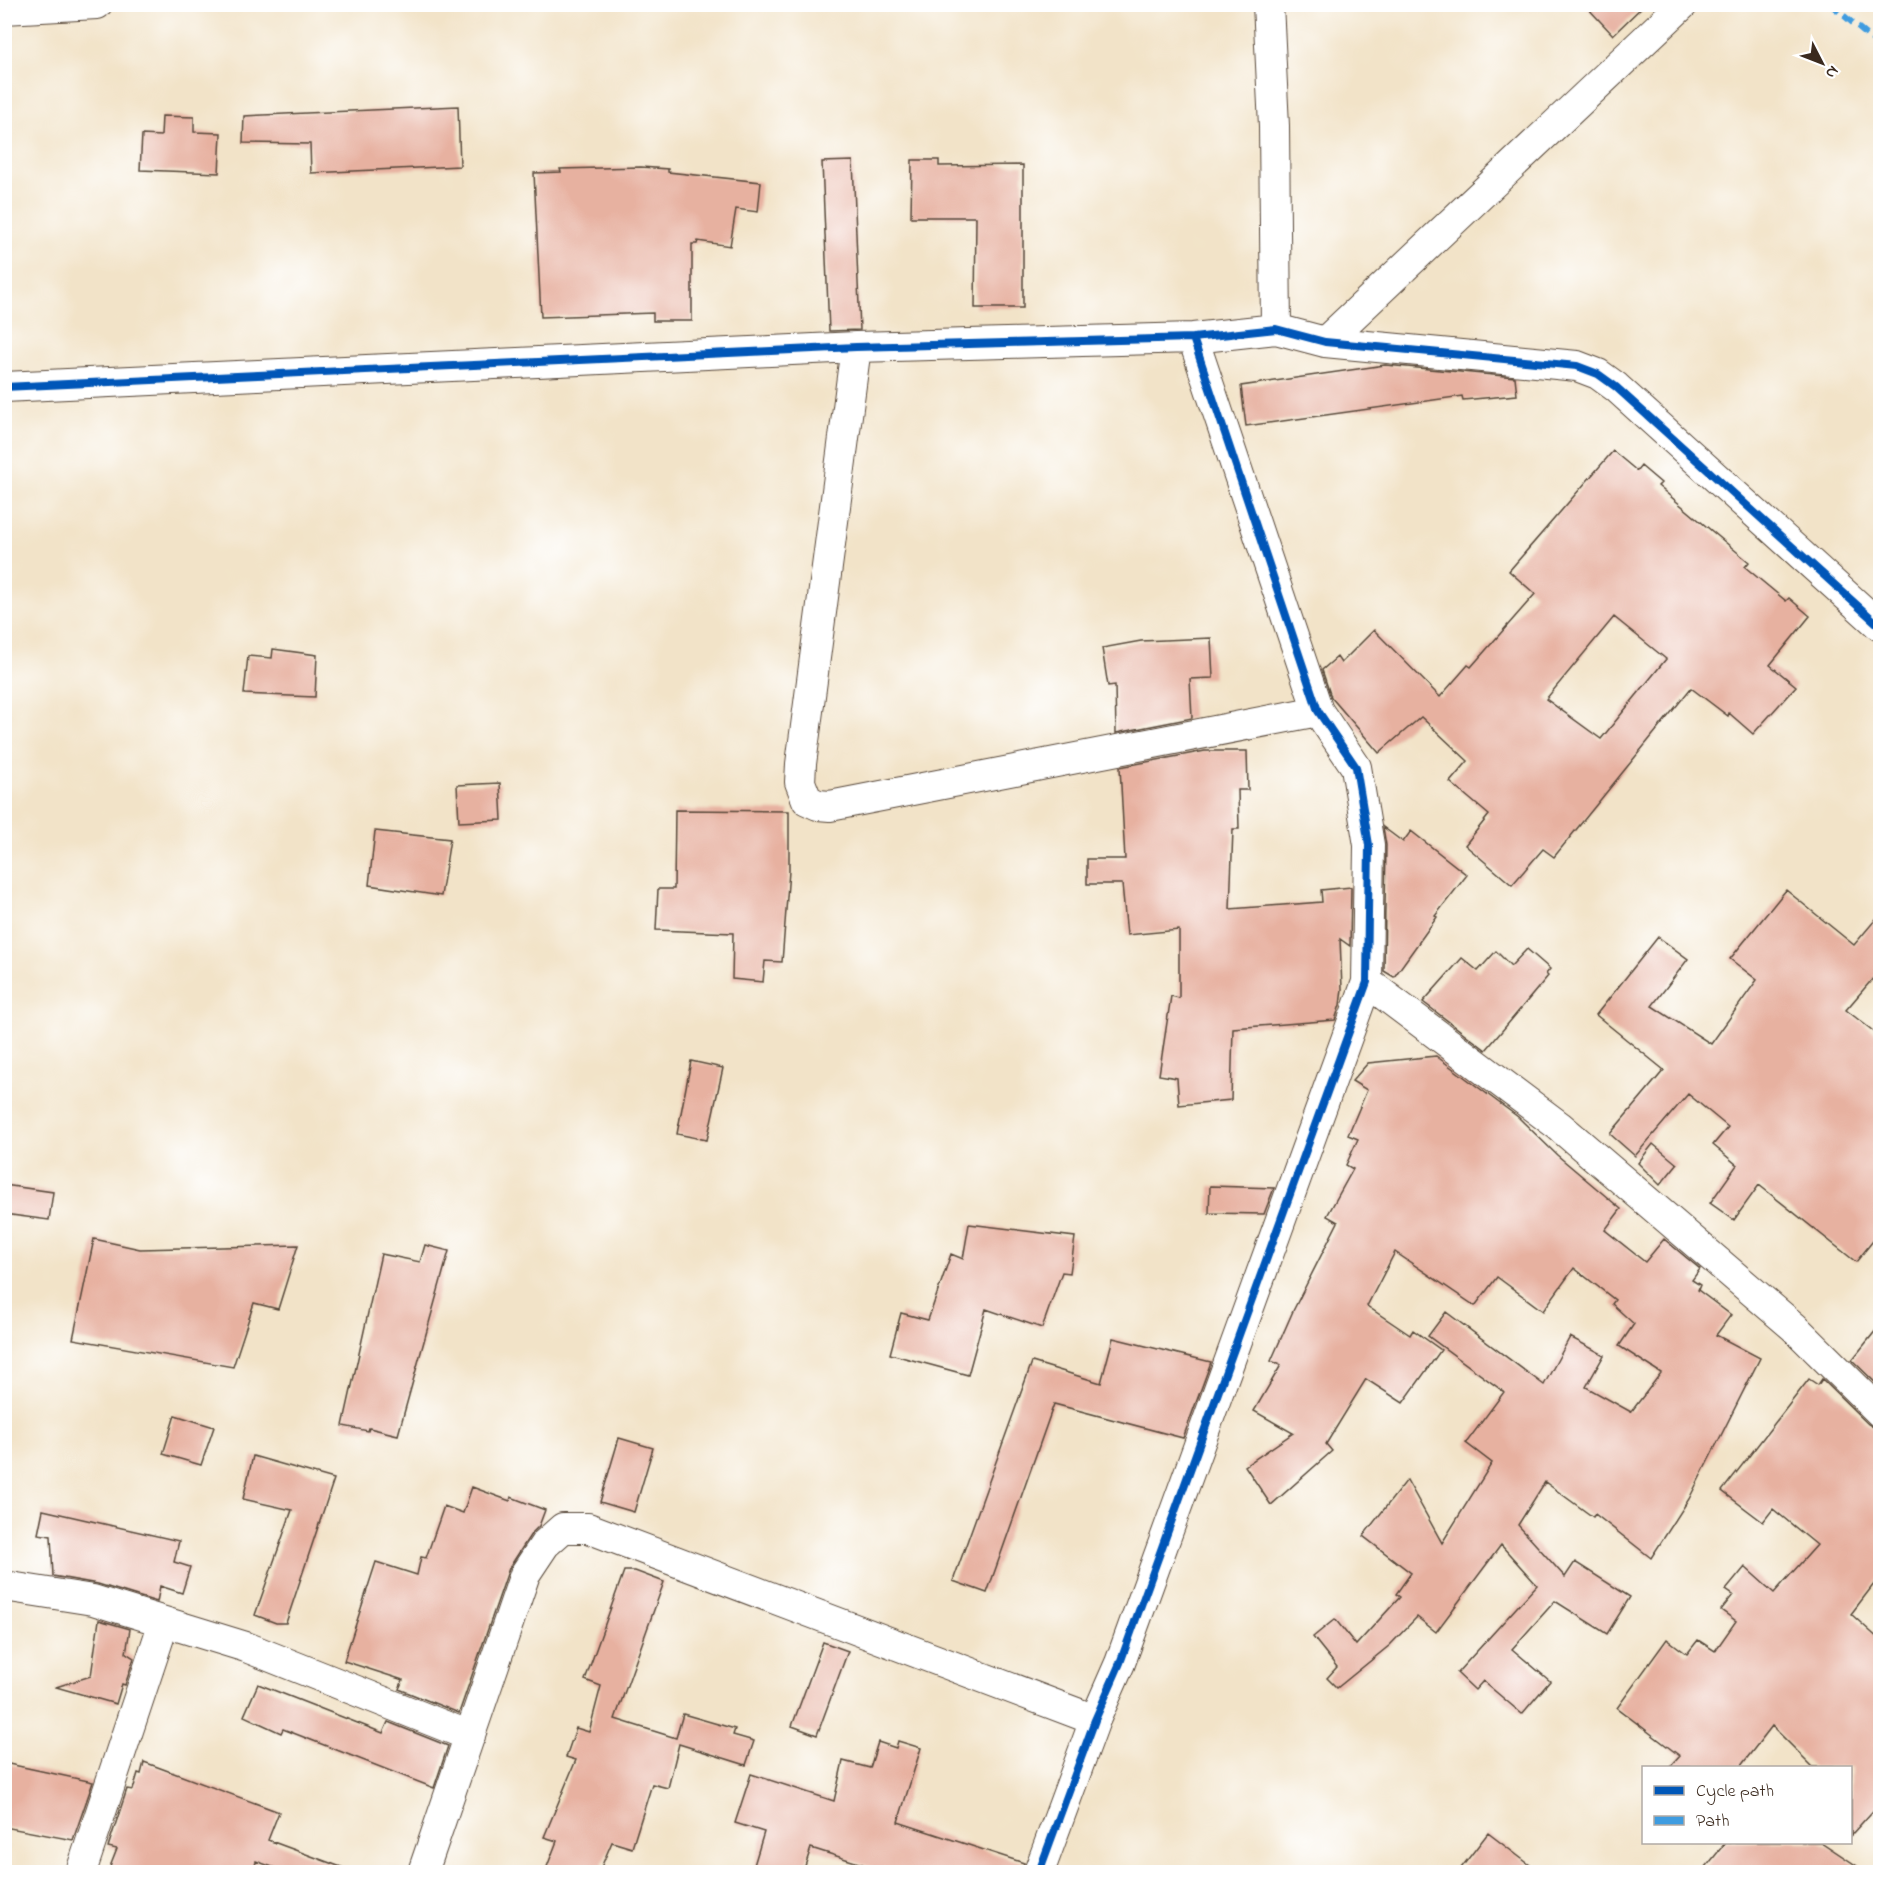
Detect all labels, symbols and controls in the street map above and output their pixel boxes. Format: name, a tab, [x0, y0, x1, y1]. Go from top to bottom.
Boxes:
north arrow	[1792, 33, 1852, 93]
text: N	[1819, 60, 1844, 84]
legend	[1642, 1766, 1852, 1844]
text: Cycle path	[1696, 1779, 1774, 1805]
text: Path	[1696, 1809, 1730, 1835]

